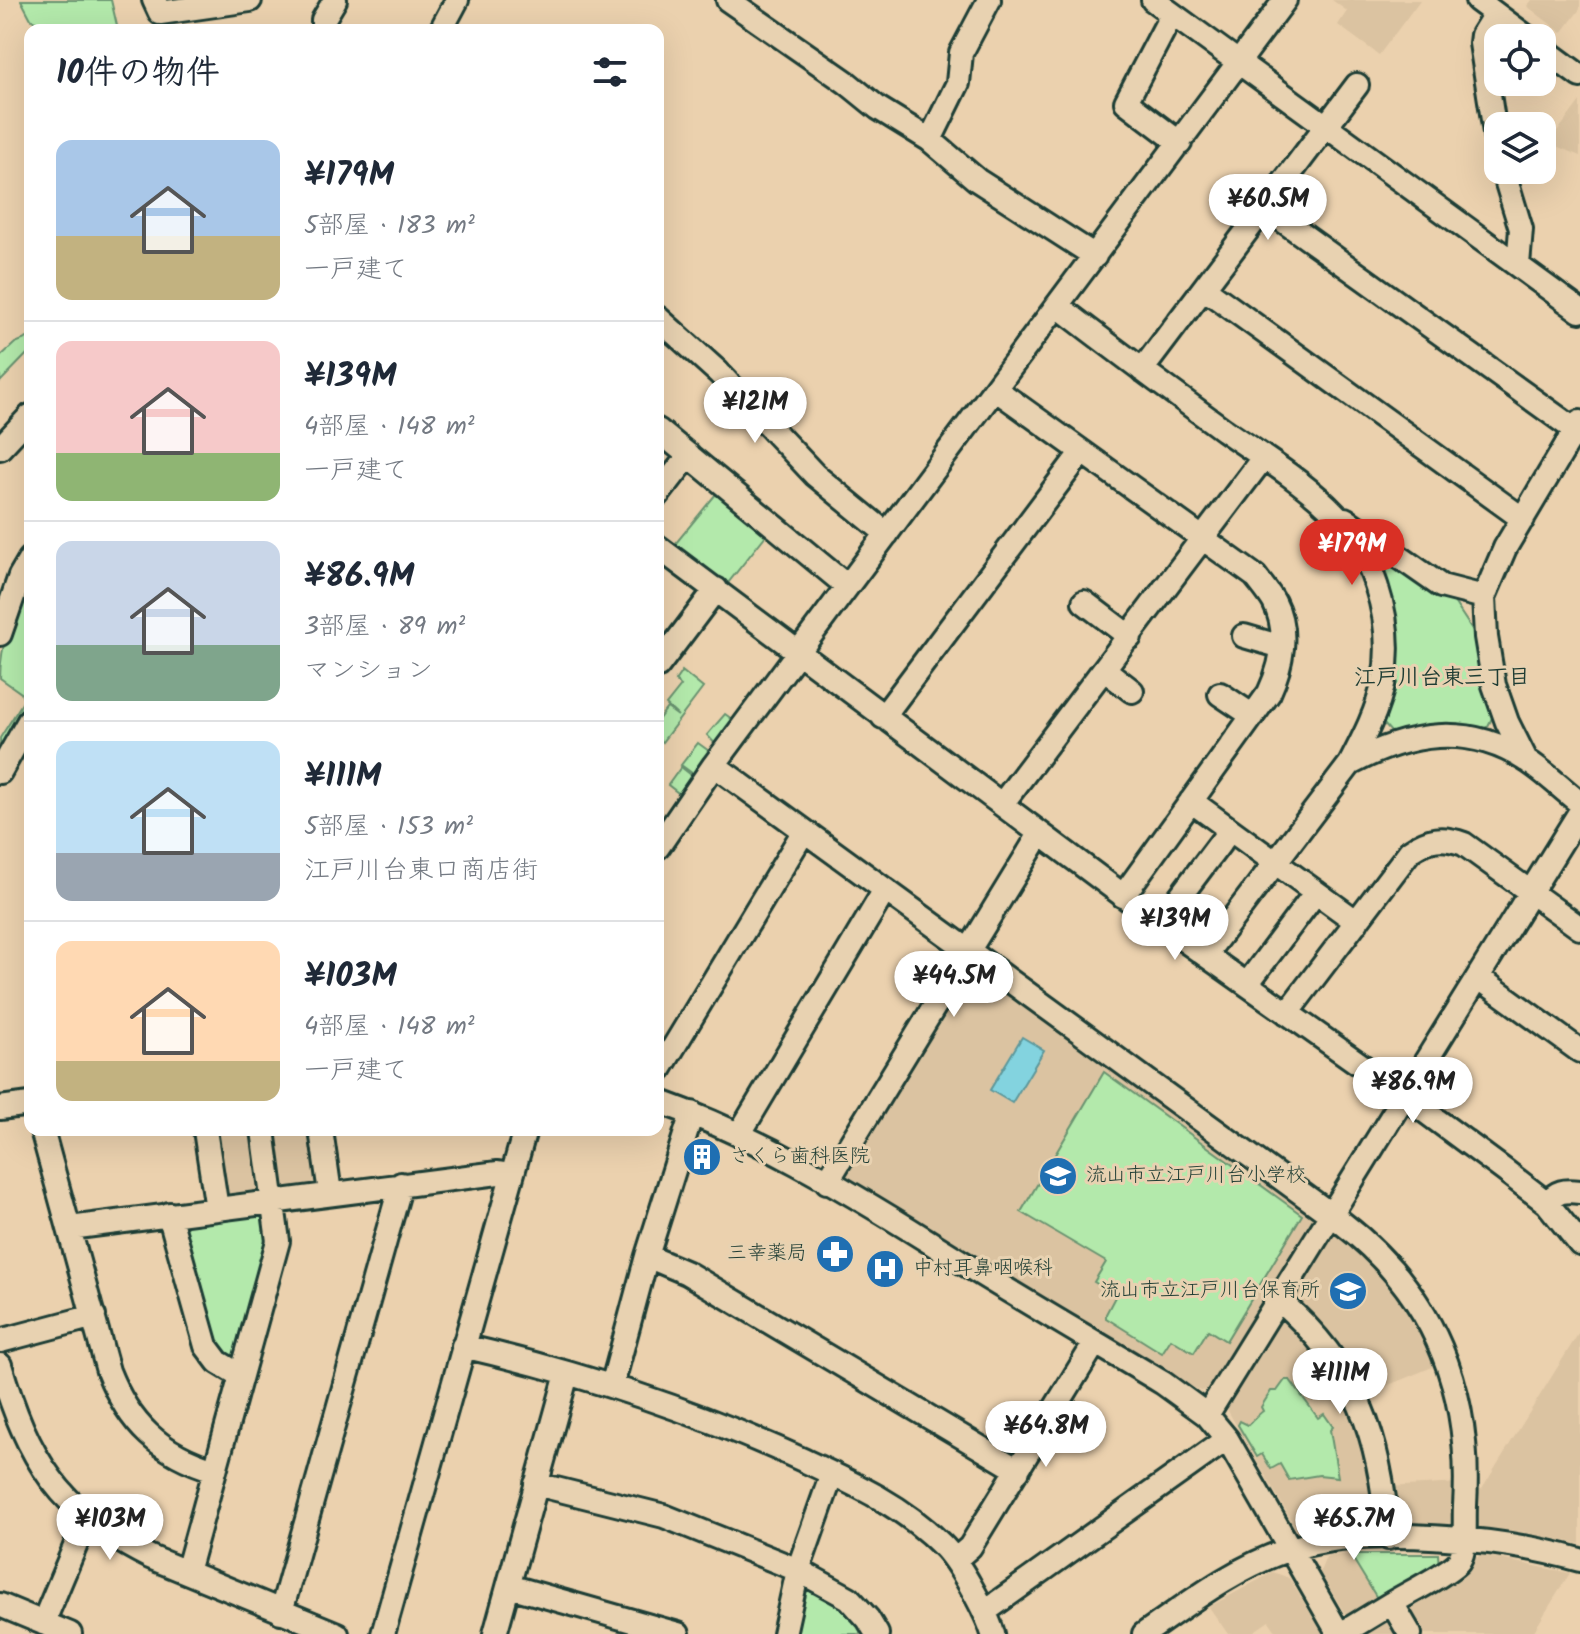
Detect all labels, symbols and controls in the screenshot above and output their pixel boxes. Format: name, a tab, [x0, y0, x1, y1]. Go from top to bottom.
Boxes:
map controls	[1484, 24, 1556, 184]
button: locate	[1484, 24, 1556, 96]
text: 10件の物件	[56, 47, 220, 101]
icon: filters	[588, 50, 632, 94]
button: layers	[1484, 112, 1556, 184]
text: ¥179M	[304, 149, 394, 203]
icon: home	[120, 172, 216, 268]
pin: ¥60.5M	[1203, 174, 1333, 242]
text: ¥60.5M	[1227, 179, 1309, 221]
text: 5部屋 · 183 m²	[304, 205, 475, 247]
text: 一戸建て	[304, 249, 408, 291]
text: ¥139M	[304, 350, 397, 404]
icon: home	[120, 373, 216, 469]
pin: ¥121M	[699, 377, 811, 445]
text: ¥121M	[722, 382, 788, 424]
text: 4部屋 · 148 m²	[304, 406, 475, 448]
text: 一戸建て	[304, 450, 408, 492]
pin: ¥179M	[1296, 519, 1408, 587]
text: ¥179M	[1318, 524, 1386, 566]
text: ¥86.9M	[304, 550, 414, 604]
icon: home	[120, 573, 216, 669]
text: 3部屋 · 89 m²	[304, 606, 465, 648]
text: マンション	[304, 650, 433, 692]
district label: 江戸川台東三丁目	[1354, 661, 1530, 696]
text: ¥111M	[304, 750, 381, 804]
icon: home	[120, 773, 216, 869]
text: 5部屋 · 153 m²	[304, 806, 473, 848]
text: 江戸川台東口商店街	[304, 850, 538, 892]
pin: ¥139M	[1119, 894, 1231, 962]
text: ¥139M	[1140, 899, 1210, 941]
text: ¥103M	[304, 950, 397, 1004]
pin: ¥44.5M	[889, 951, 1019, 1019]
text: ¥44.5M	[912, 956, 996, 998]
icon: home	[120, 973, 216, 1069]
text: 4部屋 · 148 m²	[304, 1006, 475, 1048]
text: 一戸建て	[304, 1050, 408, 1092]
pin: ¥86.9M	[1348, 1057, 1478, 1125]
text: ¥86.9M	[1371, 1062, 1455, 1104]
building icon: さくら歯科医院	[681, 1136, 723, 1178]
place label: さくら歯科医院	[730, 1141, 870, 1173]
school or university icon: 流山市立江戸川台小学校	[1037, 1155, 1079, 1197]
place label: 流山市立江戸川台小学校	[1086, 1160, 1306, 1192]
pharmacy icon: 三幸薬局	[814, 1233, 856, 1275]
place label: 三幸薬局	[727, 1238, 807, 1270]
hospital icon: 中村耳鼻咽喉科	[864, 1248, 906, 1290]
place label: 中村耳鼻咽喉科	[913, 1253, 1053, 1285]
school or university icon: 流山市立江戸川台保育所	[1327, 1270, 1369, 1312]
place label: 流山市立江戸川台保育所	[1100, 1275, 1320, 1307]
pin: ¥111M	[1284, 1348, 1396, 1416]
text: ¥111M	[1310, 1353, 1370, 1395]
pin: ¥64.8M	[981, 1401, 1111, 1469]
text: ¥64.8M	[1003, 1406, 1089, 1448]
pin: ¥103M	[54, 1494, 166, 1562]
pin: ¥65.7M	[1289, 1494, 1419, 1562]
text: ¥103M	[74, 1499, 146, 1541]
text: ¥65.7M	[1313, 1499, 1395, 1541]

